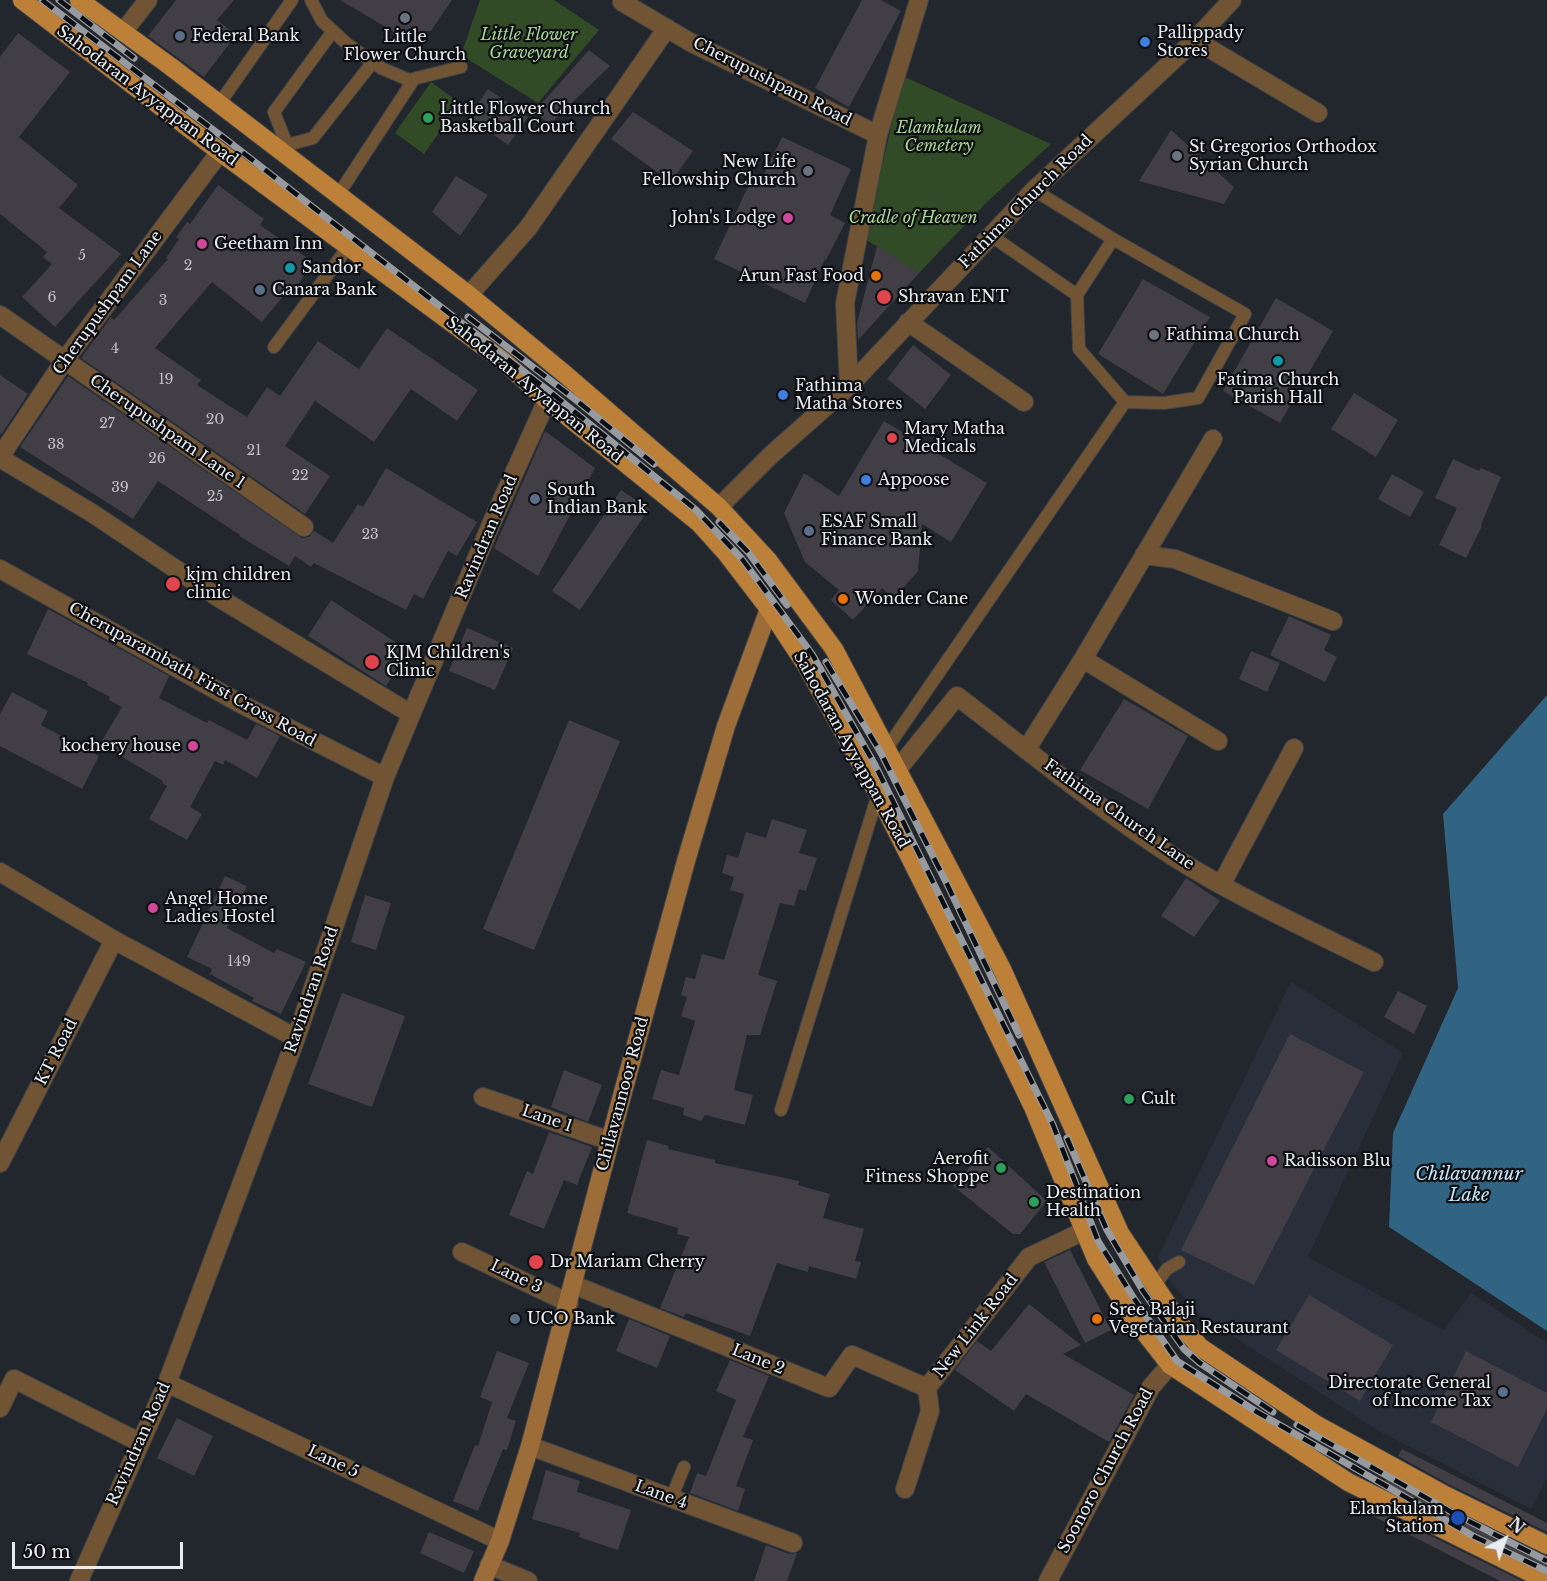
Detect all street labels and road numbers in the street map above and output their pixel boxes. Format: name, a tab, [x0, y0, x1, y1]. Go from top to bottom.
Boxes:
street label: Sahodaran Ayyappan Road	[53, 22, 241, 170]
street label: Cherupushpam Road	[690, 34, 854, 130]
street label: Fathima Church Road	[955, 131, 1097, 273]
street label: Cherupushpam Lane	[49, 227, 167, 379]
street label: Sahodaran Ayyappan Road	[442, 313, 626, 467]
street label: Cherupushpam Lane 1	[86, 371, 248, 493]
street label: Ravindran Road	[452, 472, 522, 602]
street label: Cheruparambath First Cross Road	[65, 599, 319, 751]
street label: Sahodaran Ayyappan Road	[789, 648, 913, 852]
street label: Fathima Church Lane	[1040, 756, 1198, 874]
street label: Ravindran Road	[281, 924, 343, 1056]
street label: KT Road	[32, 1015, 82, 1089]
street label: Chilavannoor Road	[593, 1015, 653, 1173]
street label: Lane 1	[519, 1101, 575, 1137]
street label: Lane 3	[487, 1256, 545, 1298]
street label: New Link Road	[930, 1270, 1022, 1382]
street label: Lane 2	[729, 1341, 787, 1379]
street label: Ravindran Road	[103, 1379, 175, 1509]
street label: Soonoro Church Road	[1054, 1385, 1158, 1557]
street label: Lane 5	[304, 1442, 362, 1482]
street label: Lane 4	[632, 1477, 690, 1513]

